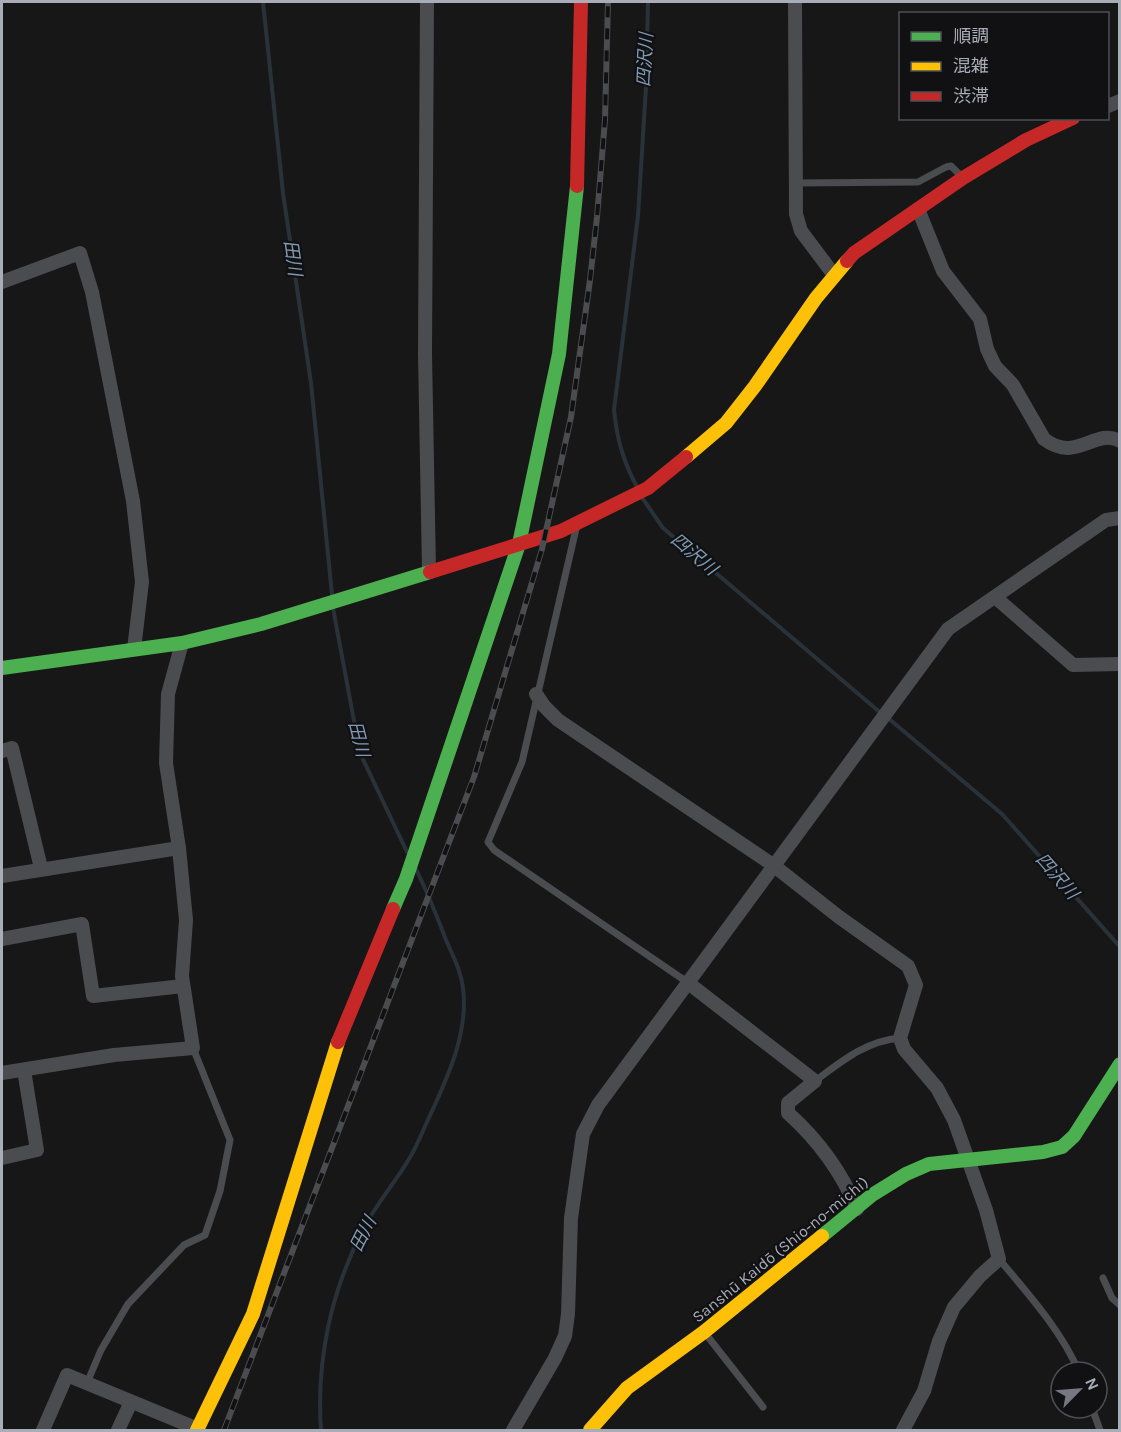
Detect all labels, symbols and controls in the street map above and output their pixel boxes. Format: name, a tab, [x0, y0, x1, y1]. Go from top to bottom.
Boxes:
legend	[899, 12, 1109, 120]
text: 順調	[953, 25, 989, 47]
water label: 四沢川	[633, 30, 658, 88]
text: 混雑	[953, 55, 989, 77]
text: 渋滞	[953, 85, 989, 107]
water label: 田川	[280, 239, 307, 279]
water label: 四沢川	[666, 528, 723, 581]
water label: 田川	[344, 719, 375, 761]
water label: 四沢川	[1031, 848, 1084, 905]
street label: Sanshū Kaidō (Shio-no-michi)	[688, 1172, 872, 1326]
water label: 田川	[345, 1211, 382, 1255]
north arrow	[1049, 1360, 1109, 1420]
text: N	[1081, 1375, 1103, 1393]

